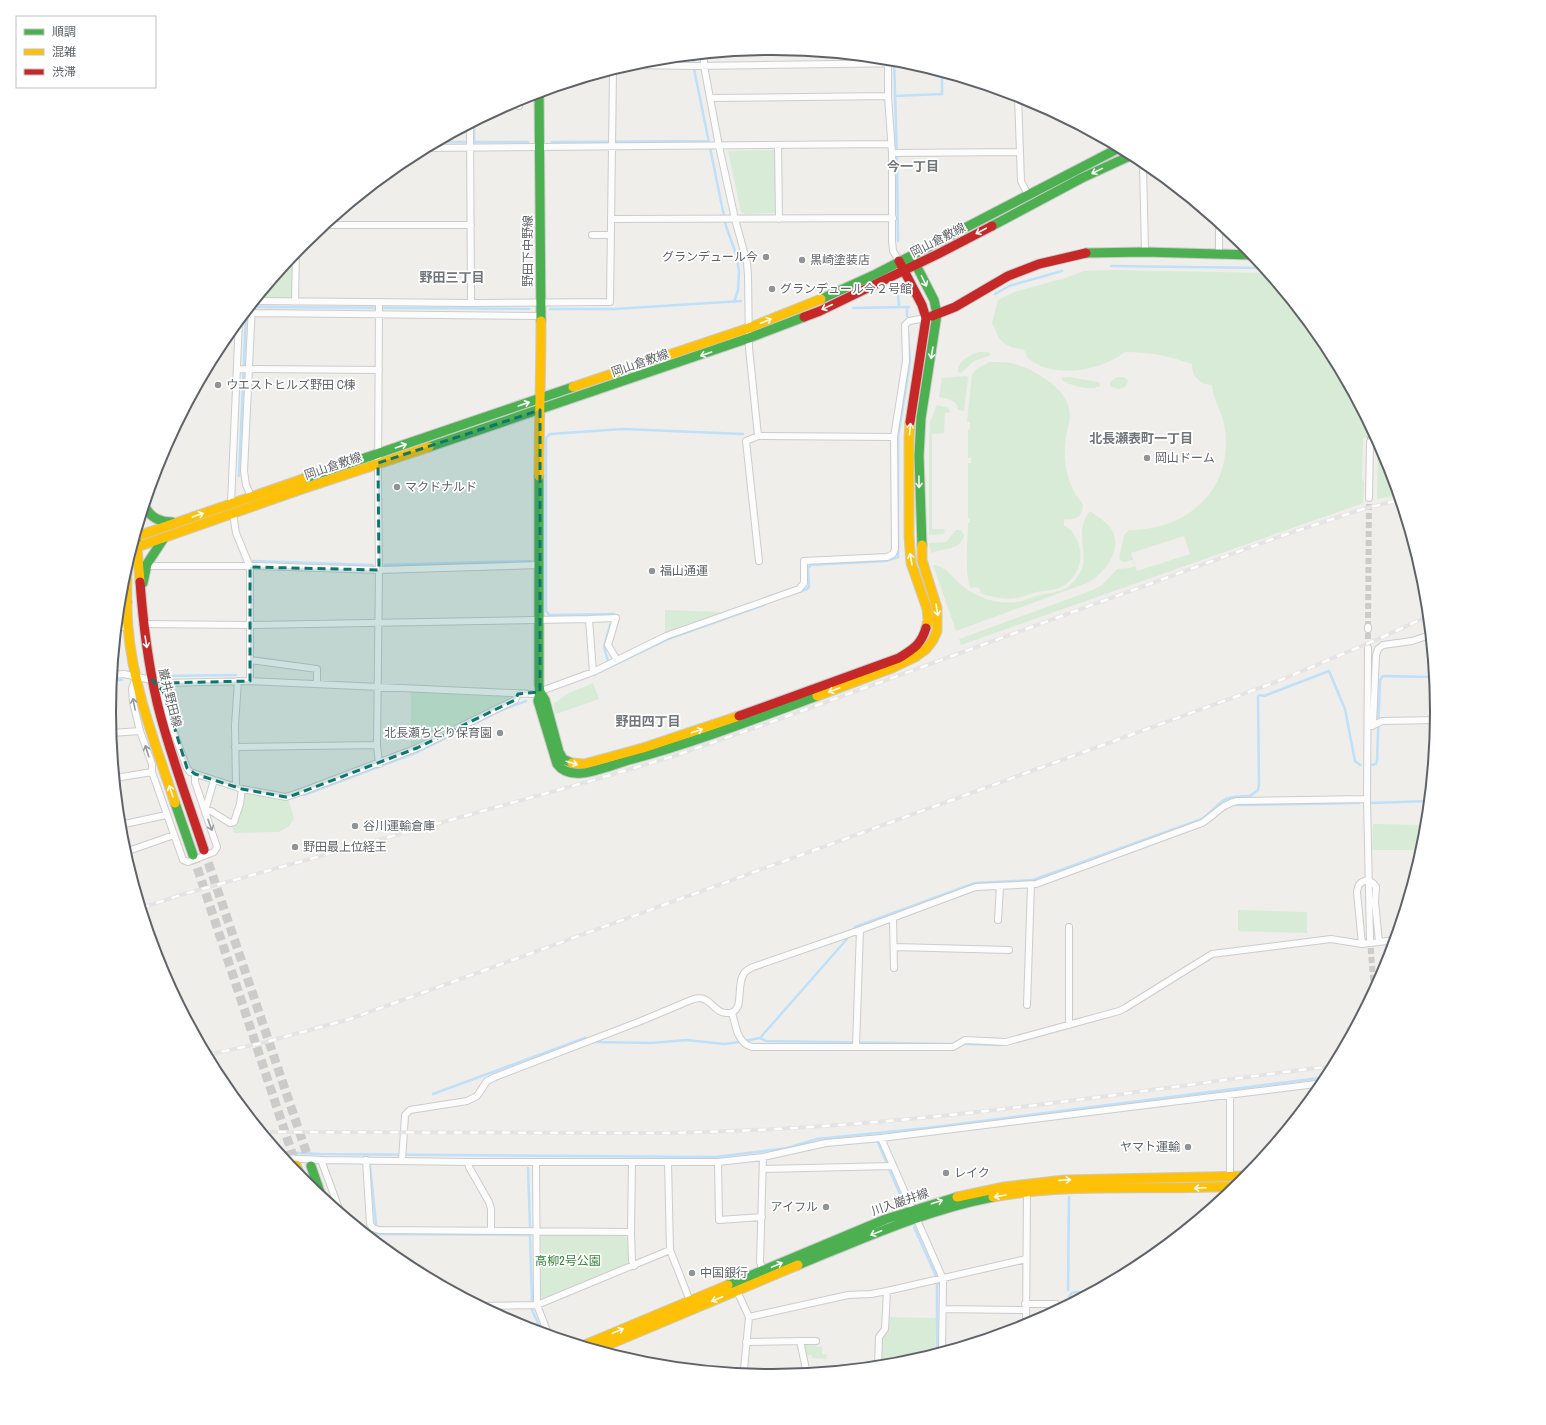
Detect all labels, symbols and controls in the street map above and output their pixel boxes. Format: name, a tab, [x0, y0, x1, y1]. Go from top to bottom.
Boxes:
legend	[16, 16, 156, 88]
text: 順調	[52, 24, 76, 40]
text: 混雑	[52, 44, 76, 60]
text: 渋滞	[52, 64, 76, 80]
district label: 今一丁目	[887, 158, 939, 175]
one-way arrow	[1091, 168, 1103, 175]
street label: 野田下中野線	[520, 215, 536, 287]
street label: 岡山倉敷線	[908, 219, 968, 261]
one-way arrow	[976, 228, 988, 236]
place label: グランデュール今	[662, 249, 758, 265]
marker: グランデュール今	[761, 252, 771, 262]
place label: 黒崎塗装店	[810, 252, 870, 268]
marker: 黒崎塗装店	[797, 255, 807, 265]
district label: 野田三丁目	[419, 269, 485, 286]
one-way arrow	[921, 275, 928, 287]
place label: グランデュール今２号館	[780, 281, 912, 297]
marker: グランデュール今２号館	[767, 284, 777, 294]
one-way arrow	[822, 304, 834, 311]
one-way arrow	[760, 317, 772, 325]
street label: 岡山倉敷線	[609, 346, 671, 380]
one-way arrow	[928, 346, 936, 359]
one-way arrow	[700, 350, 712, 358]
place label: ウエストヒルズ野田 C棟	[226, 377, 356, 393]
marker: ウエストヒルズ野田 C棟	[213, 380, 223, 390]
one-way arrow	[517, 399, 529, 407]
one-way arrow	[906, 423, 913, 436]
district label: 北長瀬表町一丁目	[1089, 430, 1193, 447]
one-way arrow	[394, 442, 407, 449]
street label: 岡山倉敷線	[302, 449, 364, 483]
place label: 岡山ドーム	[1155, 450, 1215, 466]
marker: 岡山ドーム	[1142, 453, 1152, 463]
one-way arrow	[915, 475, 923, 488]
place label: マクドナルド	[405, 479, 477, 495]
marker: マクドナルド	[392, 482, 402, 492]
one-way arrow	[192, 511, 205, 518]
one-way arrow	[907, 553, 915, 566]
place label: 福山通運	[660, 563, 708, 579]
marker: 福山通運	[647, 566, 657, 576]
one-way arrow	[933, 603, 941, 616]
one-way arrow	[142, 635, 150, 648]
street label: 巌井野田線	[155, 667, 185, 729]
one-way arrow	[828, 686, 840, 694]
one-way arrow	[130, 698, 138, 711]
district label: 野田四丁目	[615, 713, 681, 730]
place label: 北長瀬ちどり保育園	[384, 725, 492, 741]
one-way arrow	[690, 726, 702, 734]
marker: 北長瀬ちどり保育園	[495, 728, 505, 738]
one-way arrow	[143, 745, 150, 758]
one-way arrow	[566, 759, 579, 767]
one-way arrow	[167, 786, 175, 798]
one-way arrow	[206, 818, 214, 830]
place label: 谷川運輸倉庫	[363, 818, 435, 834]
marker: 谷川運輸倉庫	[350, 821, 360, 831]
place label: 野田最上位経王	[303, 839, 387, 855]
marker: 野田最上位経王	[290, 842, 300, 852]
place label: ヤマト運輸	[1120, 1139, 1180, 1155]
marker: ヤマト運輸	[1183, 1142, 1193, 1152]
place label: レイク	[954, 1165, 990, 1181]
marker: レイク	[941, 1168, 951, 1178]
one-way arrow	[1058, 1177, 1071, 1184]
one-way arrow	[1194, 1184, 1207, 1192]
street label: 川入巌井線	[869, 1185, 931, 1219]
one-way arrow	[994, 1192, 1007, 1200]
one-way arrow	[931, 1198, 944, 1205]
place label: アイフル	[771, 1199, 818, 1215]
marker: アイフル	[821, 1202, 831, 1212]
one-way arrow	[870, 1230, 882, 1237]
park label: 高柳2号公園	[535, 1253, 601, 1269]
one-way arrow	[771, 1261, 783, 1268]
place label: 中国銀行	[700, 1265, 748, 1281]
marker: 中国銀行	[687, 1268, 697, 1278]
one-way arrow	[711, 1296, 723, 1303]
one-way arrow	[612, 1326, 624, 1334]

